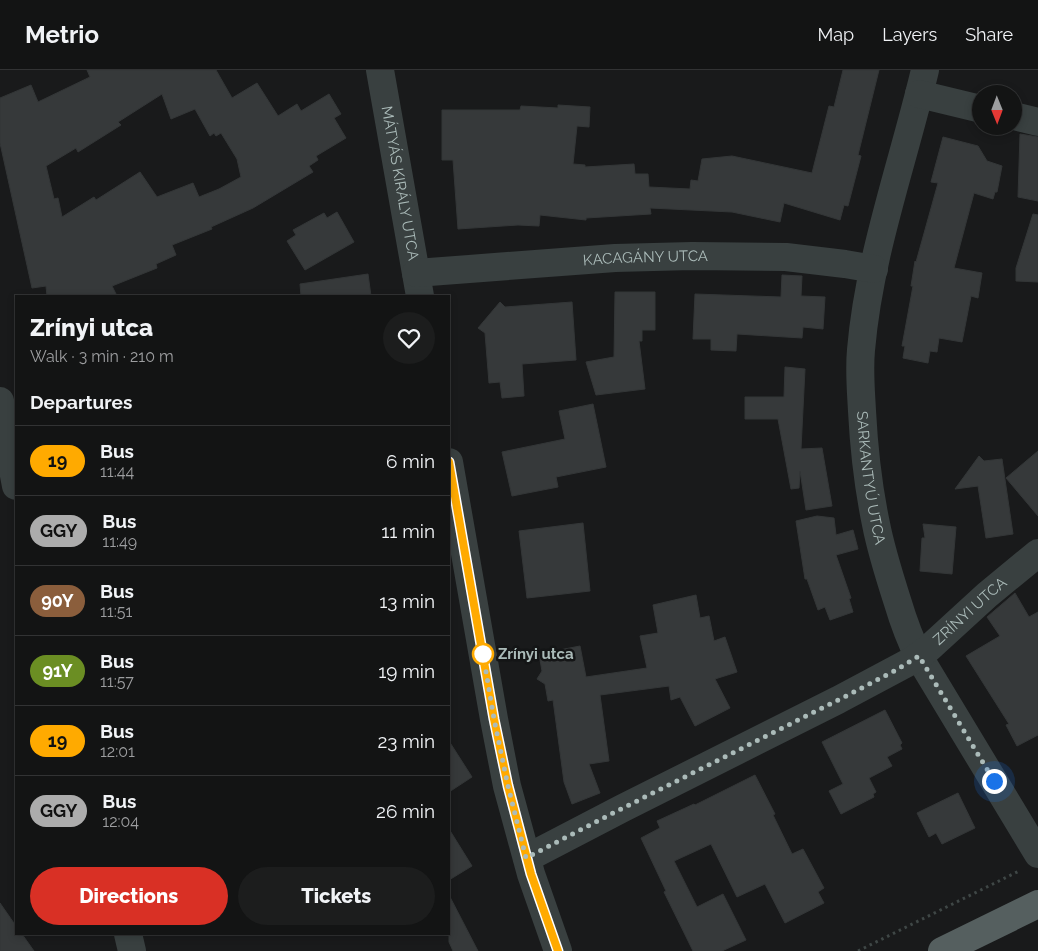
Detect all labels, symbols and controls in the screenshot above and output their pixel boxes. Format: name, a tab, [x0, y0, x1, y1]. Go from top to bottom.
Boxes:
text: Metrio	[25, 20, 99, 49]
text: Map	[818, 24, 854, 45]
text: Layers	[882, 24, 937, 45]
text: Share	[965, 24, 1013, 45]
north arrow	[972, 85, 1022, 135]
map controls	[972, 85, 1022, 135]
street label: MÁTYÁS KIRÁLY UTCA	[378, 104, 423, 262]
street label: KACAGÁNY UTCA	[582, 247, 708, 269]
button: heart	[383, 312, 435, 364]
text: Zrínyi utca	[30, 313, 153, 342]
text: Walk · 3 min · 210 m	[30, 347, 174, 366]
text: Departures	[30, 391, 132, 413]
street label: SARKANTYÚ UTCA	[853, 410, 889, 546]
text: Bus	[100, 440, 134, 462]
text: 19	[48, 450, 67, 471]
text: 6 min	[386, 450, 435, 472]
text: 11:44	[100, 462, 134, 481]
text: Bus	[102, 510, 136, 532]
text: GGY	[40, 520, 77, 541]
text: 11 min	[381, 520, 435, 542]
text: 11:49	[102, 532, 137, 551]
street label: ZRÍNYI UTCA	[930, 574, 1010, 649]
text: Bus	[100, 580, 134, 602]
text: 90Y	[41, 590, 74, 611]
text: 13 min	[379, 590, 435, 612]
text: 11:51	[100, 602, 132, 621]
marker: Zrínyi utca	[472, 643, 494, 665]
place label: Zrínyi utca	[498, 645, 574, 663]
text: Bus	[100, 650, 134, 672]
text: 91Y	[42, 660, 73, 681]
text: 19 min	[378, 660, 435, 682]
text: 11:57	[100, 672, 134, 691]
text: Bus	[100, 720, 134, 742]
text: 19	[48, 730, 67, 751]
text: 23 min	[377, 730, 435, 752]
text: 12:01	[100, 742, 135, 761]
your location	[982, 769, 1007, 794]
text: Bus	[102, 790, 136, 812]
text: GGY	[40, 800, 77, 821]
text: 26 min	[376, 800, 435, 822]
text: 12:04	[102, 812, 139, 831]
button: Directions	[30, 867, 228, 925]
button: Tickets	[238, 867, 435, 925]

